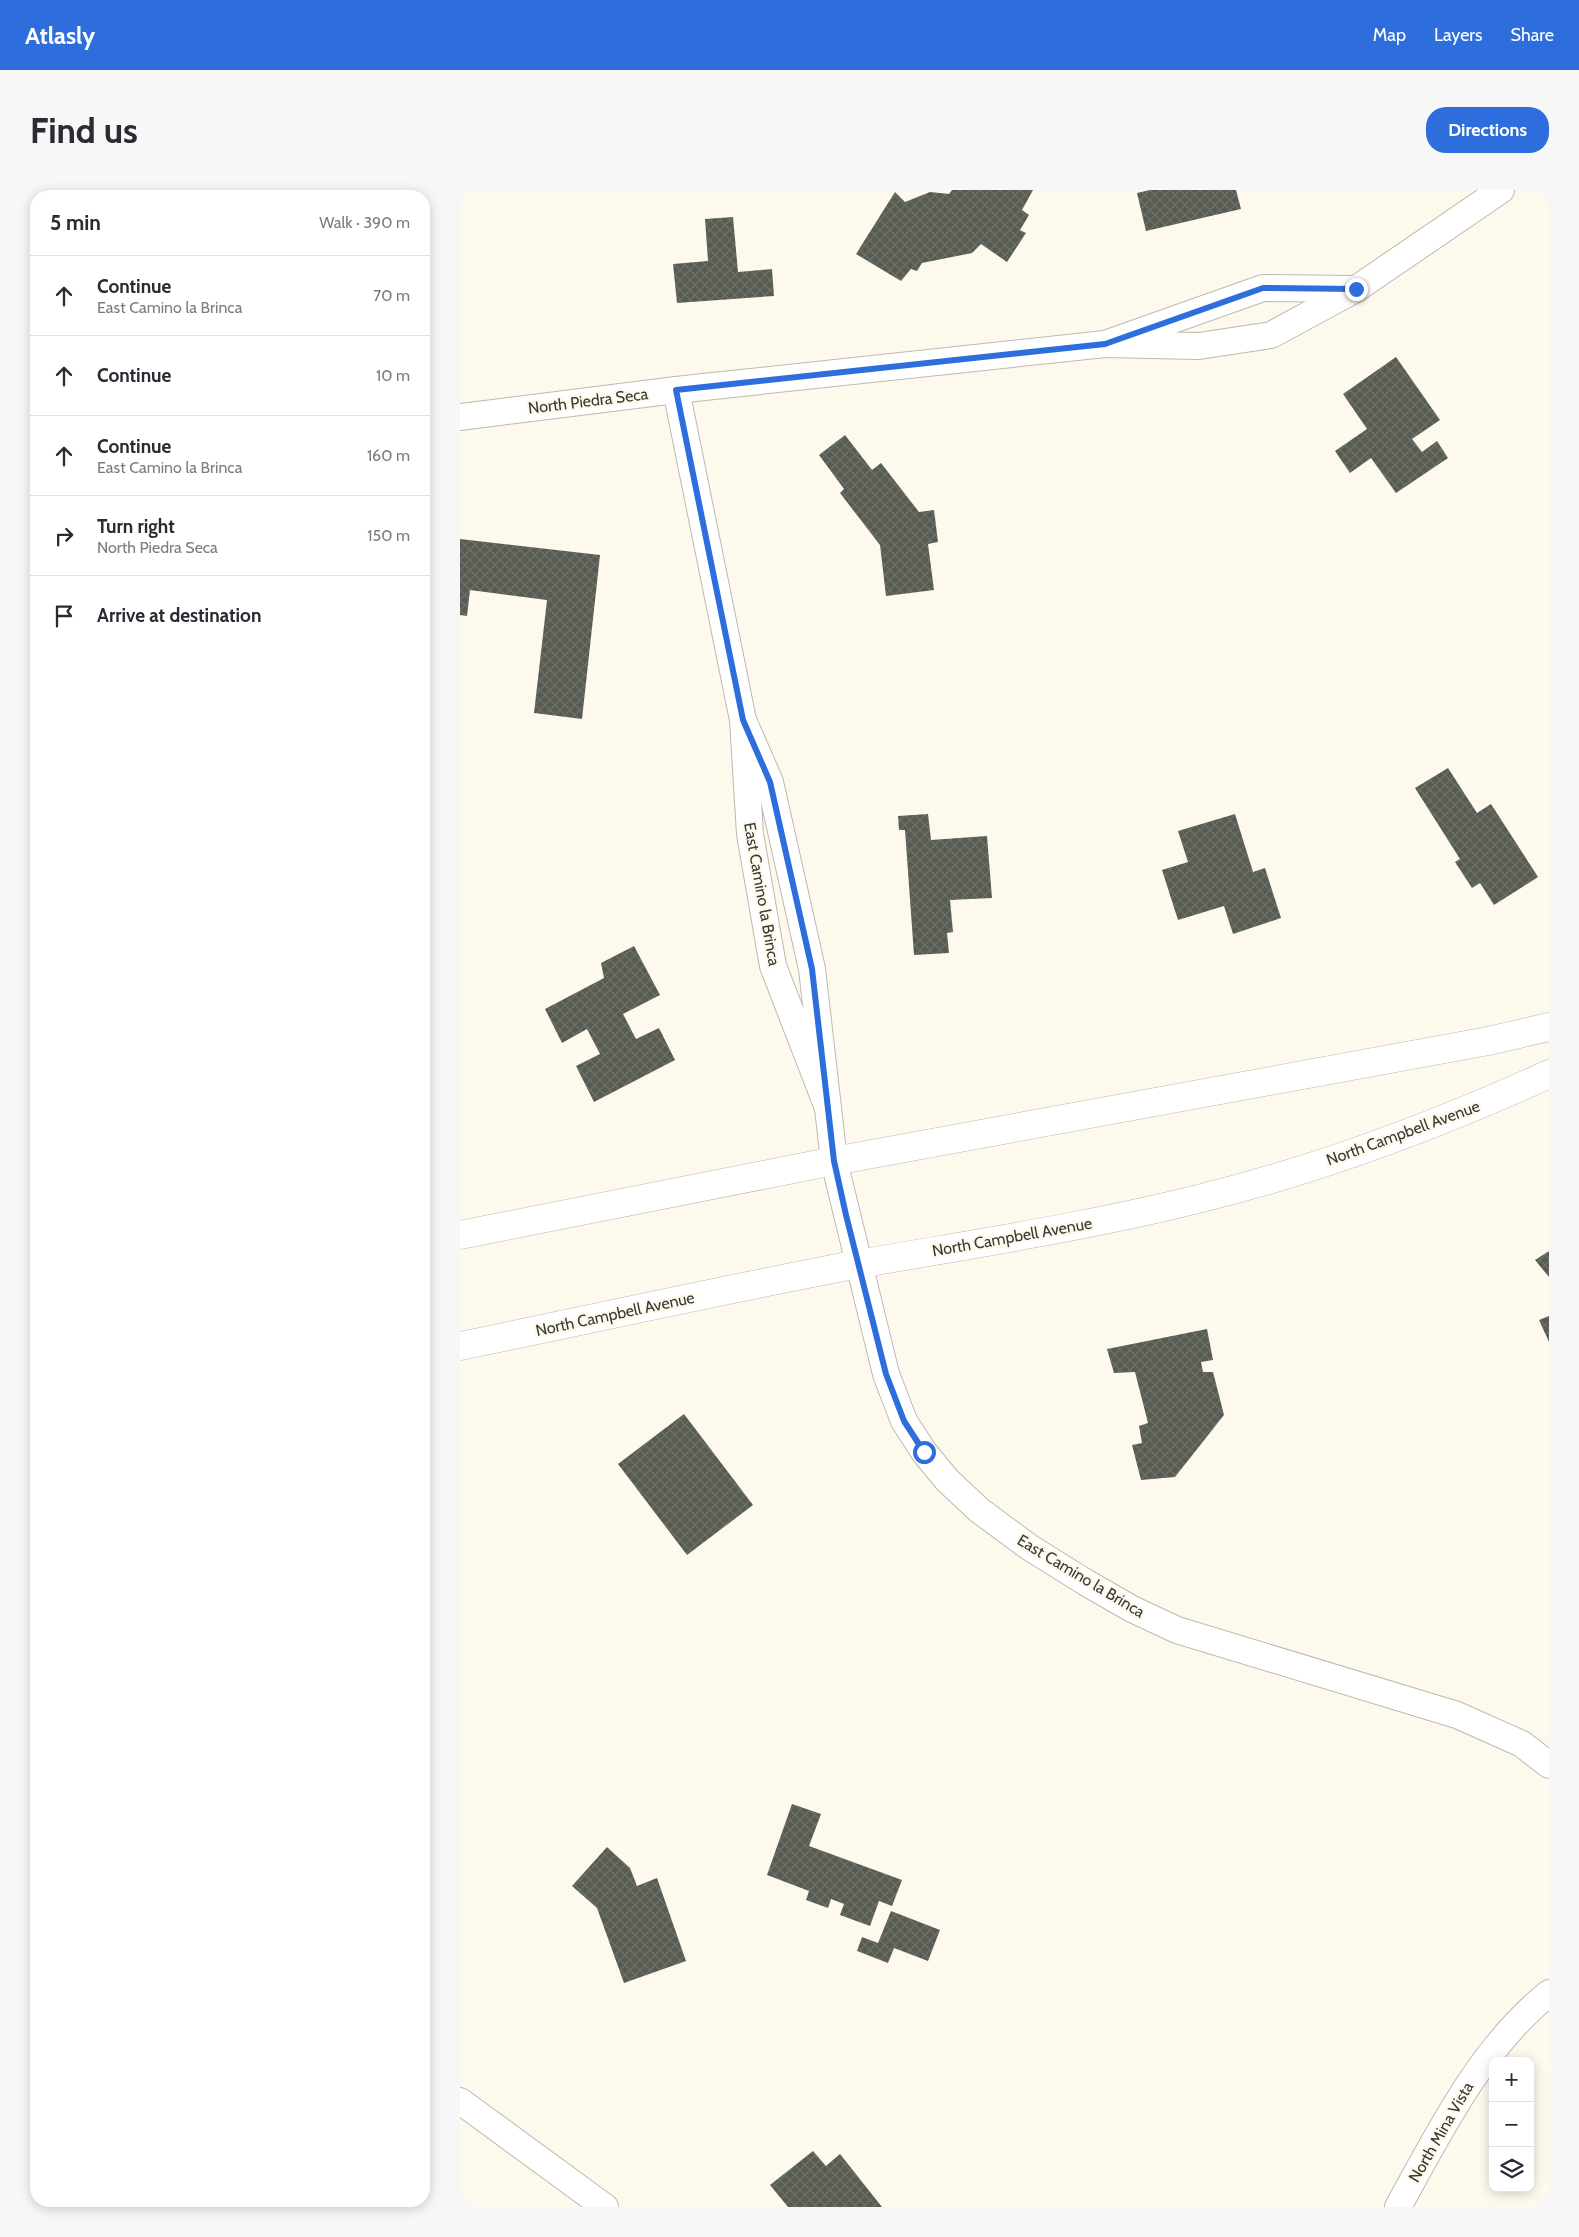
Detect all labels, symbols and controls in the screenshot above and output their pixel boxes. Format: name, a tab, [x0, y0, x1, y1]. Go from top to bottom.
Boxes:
text: Atlasly	[25, 21, 95, 50]
text: Map	[1373, 24, 1406, 46]
text: Layers	[1434, 24, 1483, 46]
text: Share	[1511, 24, 1554, 46]
button: Directions	[1426, 107, 1549, 153]
text: Find us	[30, 109, 138, 152]
text: 5 min	[50, 210, 101, 235]
text: Walk · 390 m	[319, 213, 410, 232]
text: Continue	[97, 275, 171, 298]
route end	[1345, 278, 1368, 301]
icon: ahead	[50, 282, 78, 310]
text: 70 m	[373, 286, 410, 305]
text: East Camino la Brinca	[97, 298, 242, 317]
icon: ahead	[50, 362, 78, 390]
text: Continue	[97, 364, 171, 387]
text: 10 m	[376, 366, 410, 385]
street label: North Piedra Seca	[527, 384, 649, 418]
text: Continue	[97, 435, 171, 458]
icon: ahead	[50, 442, 78, 470]
text: 160 m	[367, 446, 410, 465]
text: East Camino la Brinca	[97, 458, 242, 477]
text: Turn right	[97, 515, 175, 538]
icon: right	[50, 522, 78, 550]
text: 150 m	[367, 526, 410, 545]
text: North Piedra Seca	[97, 538, 218, 557]
icon: arrive	[50, 602, 78, 630]
text: Arrive at destination	[97, 604, 261, 627]
street label: East Camino la Brinca	[740, 821, 784, 968]
street label: North Campbell Avenue	[1324, 1096, 1482, 1170]
street label: North Campbell Avenue	[931, 1214, 1093, 1260]
street label: North Campbell Avenue	[534, 1288, 696, 1340]
route start	[913, 1441, 936, 1464]
street label: East Camino la Brinca	[1014, 1530, 1148, 1622]
map controls	[1489, 2057, 1534, 2192]
button: +	[1489, 2057, 1534, 2102]
street label: North Mina Vista	[1405, 2078, 1478, 2185]
button: −	[1489, 2102, 1534, 2147]
button: layers	[1489, 2147, 1534, 2192]

